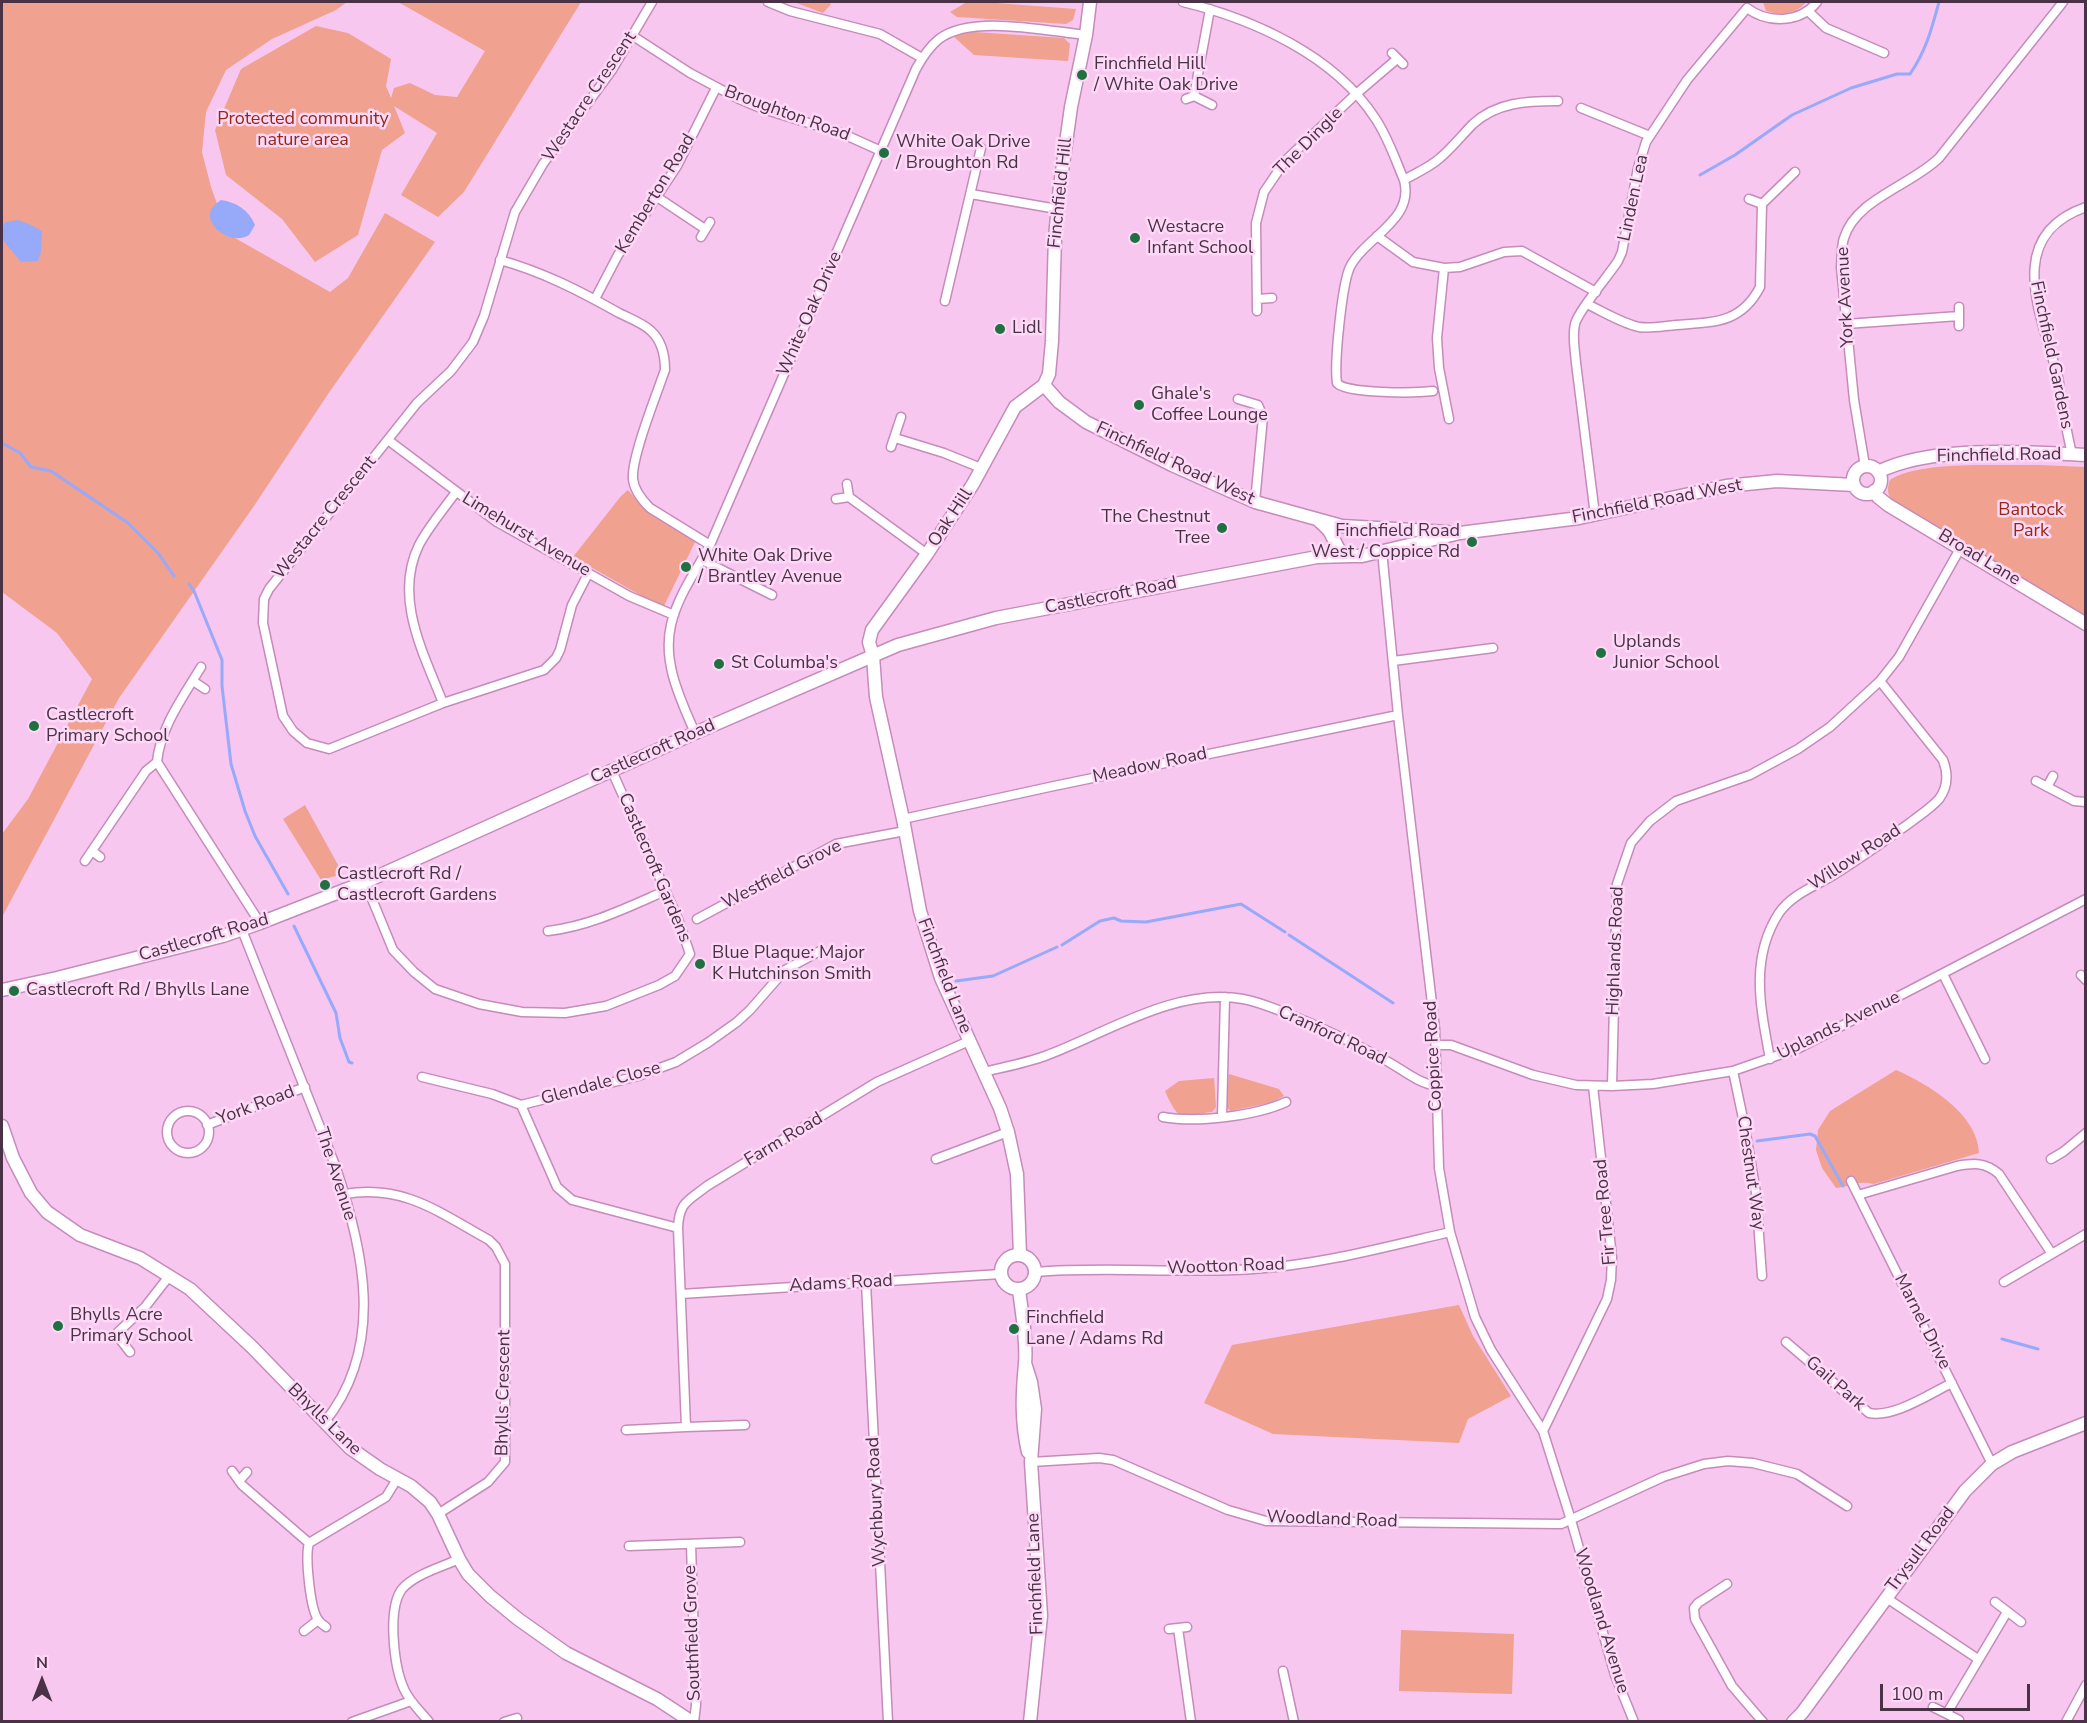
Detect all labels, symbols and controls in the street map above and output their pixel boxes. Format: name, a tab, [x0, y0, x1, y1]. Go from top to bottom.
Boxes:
street label: Westacre Crescent	[538, 28, 642, 166]
place label: Finchfield Hill / White Oak Drive	[1094, 54, 1238, 97]
marker: Finchfield Hill / White Oak Drive	[1075, 68, 1089, 82]
street label: Broughton Road	[721, 81, 853, 147]
street label: The Dingle	[1270, 103, 1348, 181]
park label: Protected community nature area	[217, 109, 389, 152]
street label: Kemberton Road	[612, 130, 700, 258]
place label: White Oak Drive / Broughton Rd	[896, 132, 1030, 174]
street label: Finchfield Hill	[1044, 137, 1078, 249]
marker: White Oak Drive / Broughton Rd	[877, 146, 891, 160]
street label: Linden Lea	[1614, 153, 1654, 243]
place label: Westacre Infant School	[1147, 217, 1253, 260]
marker: Westacre Infant School	[1128, 231, 1142, 245]
street label: York Avenue	[1833, 246, 1859, 348]
street label: White Oak Drive	[773, 248, 847, 380]
street label: Finchfield Gardens	[2025, 279, 2077, 431]
place label: Lidl	[1012, 318, 1042, 340]
marker: Lidl	[993, 322, 1007, 336]
place label: Ghale's Coffee Lounge	[1151, 384, 1268, 426]
marker: Ghale's Coffee Lounge	[1132, 398, 1146, 412]
street label: Finchfield Road West	[1092, 418, 1258, 510]
street label: Finchfield Road	[1936, 444, 2062, 468]
street label: Westacre Crescent	[269, 452, 381, 584]
street label: Finchfield Road West	[1570, 475, 1744, 529]
street label: Oak Hill	[924, 485, 978, 551]
street label: Limehurst Avenue	[458, 488, 594, 582]
park label: Bantock Park	[1998, 500, 2064, 542]
place label: The Chestnut Tree	[1101, 507, 1210, 550]
marker: The Chestnut Tree	[1215, 521, 1229, 535]
place label: Finchfield Road West / Coppice Rd	[1311, 521, 1460, 564]
street label: Broad Lane	[1934, 525, 2024, 591]
marker: Finchfield Road West / Coppice Rd	[1465, 535, 1479, 549]
place label: White Oak Drive / Brantley Avenue	[698, 546, 842, 588]
marker: White Oak Drive / Brantley Avenue	[679, 560, 693, 574]
street label: Castlecroft Road	[1043, 573, 1179, 619]
place label: Uplands Junior School	[1613, 632, 1719, 674]
marker: Uplands Junior School	[1594, 646, 1608, 660]
place label: St Columba's	[731, 653, 838, 675]
marker: St Columba's	[712, 657, 726, 671]
place label: Castlecroft Primary School	[46, 705, 169, 748]
street label: Castlecroft Road	[587, 715, 719, 789]
marker: Castlecroft Primary School	[27, 719, 41, 733]
street label: Meadow Road	[1091, 743, 1209, 789]
street label: Castlecroft Gardens	[613, 790, 695, 946]
street label: Willow Road	[1805, 820, 1905, 896]
street label: Westfield Grove	[719, 836, 845, 914]
place label: Castlecroft Rd / Castlecroft Gardens	[337, 864, 497, 906]
marker: Castlecroft Rd / Castlecroft Gardens	[318, 878, 332, 892]
street label: Highlands Road	[1603, 886, 1629, 1016]
street label: Castlecroft Road	[137, 909, 271, 967]
street label: Finchfield Lane	[912, 915, 976, 1037]
place label: Blue Plaque: Major K Hutchinson Smith	[712, 943, 872, 986]
marker: Blue Plaque: Major K Hutchinson Smith	[693, 957, 707, 971]
place label: Castlecroft Rd / Bhylls Lane	[26, 980, 249, 1002]
marker: Castlecroft Rd / Bhylls Lane	[7, 984, 21, 998]
street label: Uplands Avenue	[1774, 987, 1904, 1065]
street label: Coppice Road	[1420, 1000, 1448, 1112]
street label: Cranford Road	[1274, 1001, 1390, 1071]
street label: Glendale Close	[539, 1058, 663, 1110]
street label: York Road	[214, 1081, 298, 1131]
street label: Farm Road	[741, 1108, 827, 1172]
street label: Chestnut Way	[1731, 1114, 1769, 1232]
street label: The Avenue	[310, 1125, 360, 1223]
street label: Fir Tree Road	[1591, 1158, 1621, 1266]
street label: Wootton Road	[1167, 1254, 1285, 1280]
street label: Adams Road	[789, 1271, 893, 1297]
street label: Marnel Drive	[1889, 1271, 1955, 1373]
place label: Bhylls Acre Primary School	[70, 1305, 193, 1348]
place label: Finchfield Lane / Adams Rd	[1026, 1308, 1164, 1350]
marker: Bhylls Acre Primary School	[51, 1319, 65, 1333]
marker: Finchfield Lane / Adams Rd	[1007, 1322, 1021, 1336]
street label: Bhylls Crescent	[492, 1330, 516, 1456]
street label: Gail Park	[1800, 1352, 1870, 1416]
street label: Bhylls Lane	[283, 1379, 365, 1461]
street label: Wychbury Road	[863, 1436, 891, 1568]
street label: Trysull Road	[1882, 1503, 1960, 1597]
street label: Woodland Road	[1266, 1507, 1398, 1533]
street label: Finchfield Lane	[1023, 1513, 1049, 1635]
street label: Woodland Avenue	[1569, 1546, 1633, 1696]
street label: Southfield Grove	[680, 1565, 706, 1701]
north arrow	[12, 1651, 72, 1711]
text: N	[36, 1652, 48, 1674]
scale bar	[1883, 1672, 2033, 1710]
text: 100 m	[1891, 1682, 1943, 1706]

